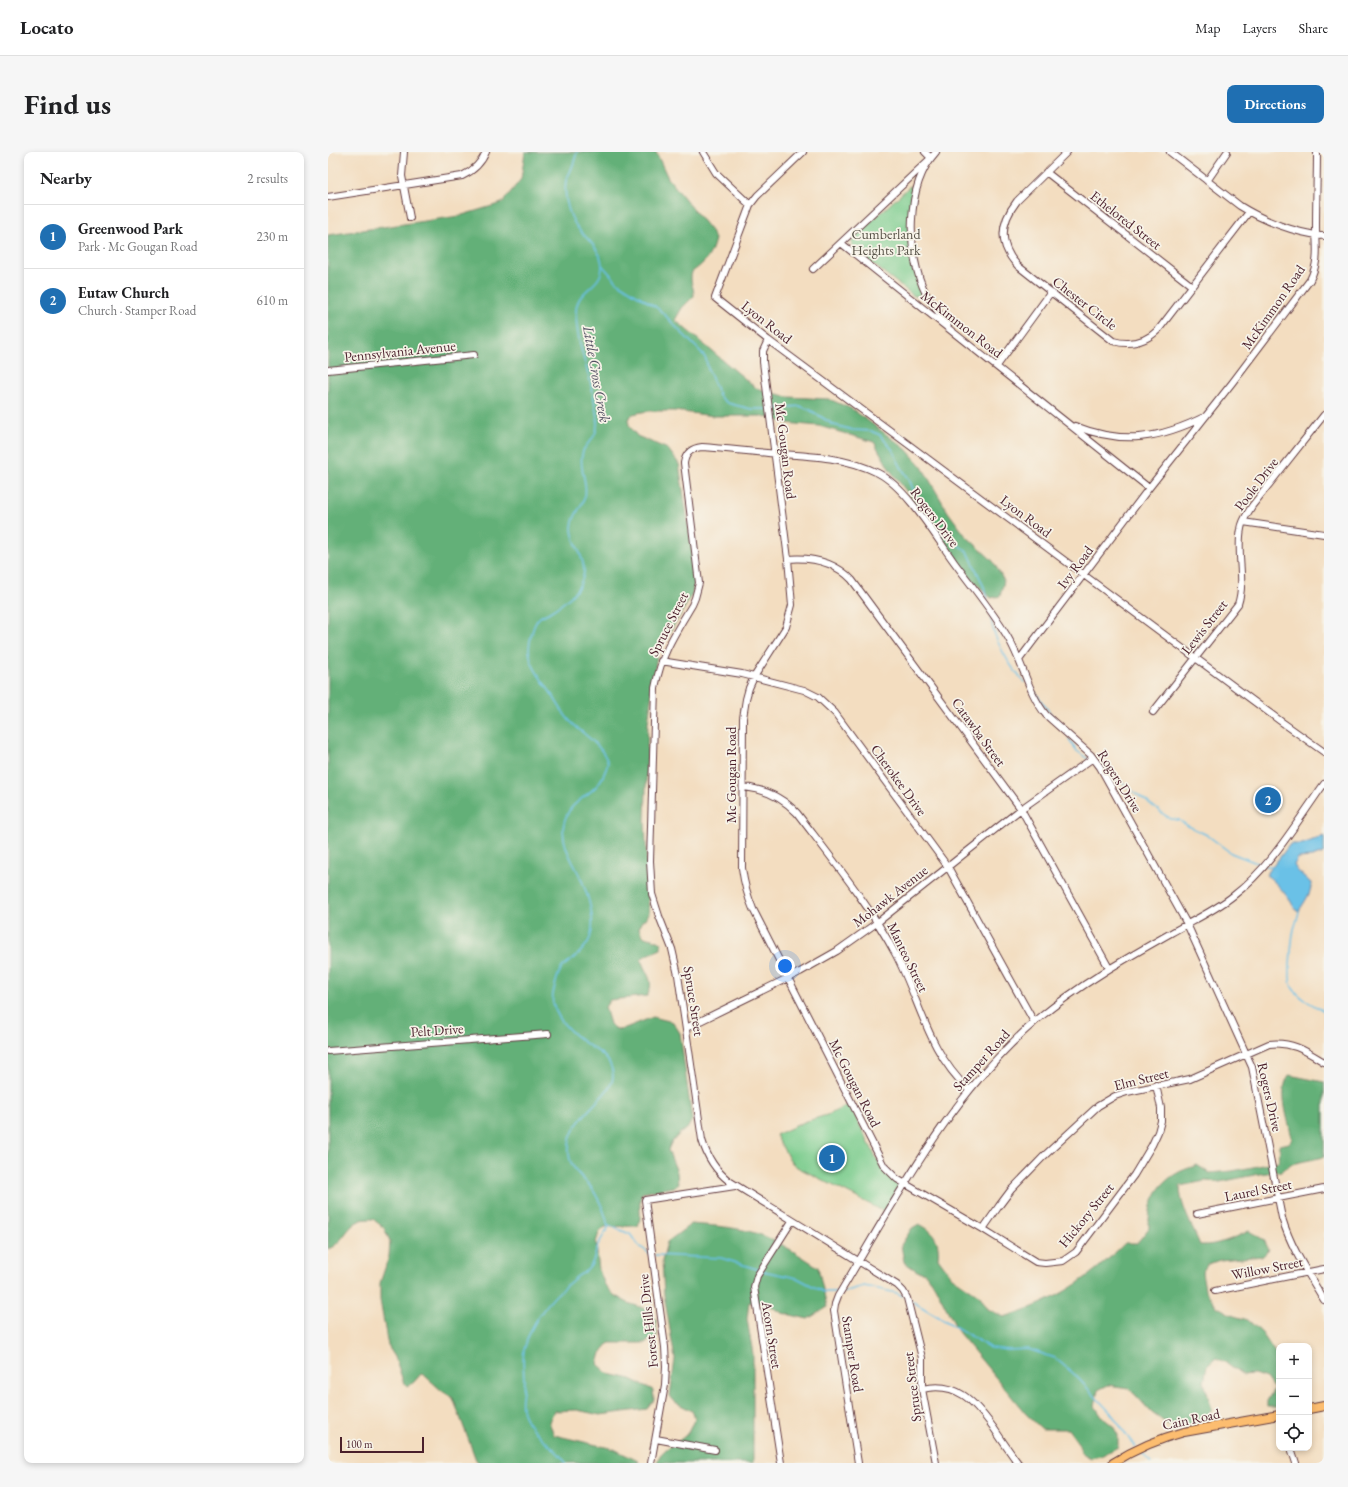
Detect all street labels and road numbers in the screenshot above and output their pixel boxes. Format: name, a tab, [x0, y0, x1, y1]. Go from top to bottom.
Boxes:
street label: Ethelored Street	[1087, 187, 1166, 254]
street label: McKimmon Road	[1237, 260, 1309, 353]
street label: Chester Circle	[1049, 272, 1121, 334]
street label: McKimmon Road	[917, 286, 1007, 362]
street label: Lyon Road	[738, 297, 797, 348]
street label: Pennsylvania Avenue	[343, 336, 457, 366]
street label: Mc Gougan Road	[771, 402, 801, 501]
street label: Poole Drive	[1230, 453, 1282, 514]
street label: Rogers Drive	[907, 483, 964, 551]
street label: Lyon Road	[997, 491, 1056, 542]
street label: Ivy Road	[1053, 541, 1098, 592]
street label: Spruce Street	[644, 588, 692, 659]
street label: Lewis Street	[1177, 595, 1231, 658]
street label: Catawba Street	[948, 694, 1010, 770]
street label: Mc Gougan Road	[722, 726, 740, 823]
street label: Cherokee Drive	[867, 741, 931, 820]
street label: Rogers Drive	[1094, 746, 1147, 816]
street label: Mohawk Avenue	[849, 861, 932, 931]
street label: Manteo Street	[883, 919, 933, 995]
street label: Spruce Street	[680, 965, 708, 1038]
street label: Pelt Drive	[410, 1019, 465, 1041]
street label: Stamper Road	[949, 1025, 1014, 1095]
street label: Mc Gougan Road	[825, 1036, 885, 1131]
street label: Rogers Drive	[1253, 1061, 1287, 1134]
street label: Elm Street	[1112, 1063, 1171, 1094]
street label: Laurel Street	[1223, 1175, 1294, 1205]
street label: Hickory Street	[1054, 1178, 1118, 1251]
street label: Willow Street	[1230, 1252, 1305, 1284]
street label: Forest Hills Drive	[634, 1273, 662, 1369]
street label: Acorn Street	[758, 1299, 786, 1370]
street label: Stamper Road	[838, 1315, 868, 1394]
street label: Spruce Street	[899, 1350, 925, 1423]
street label: Cain Road	[1161, 1404, 1222, 1434]

